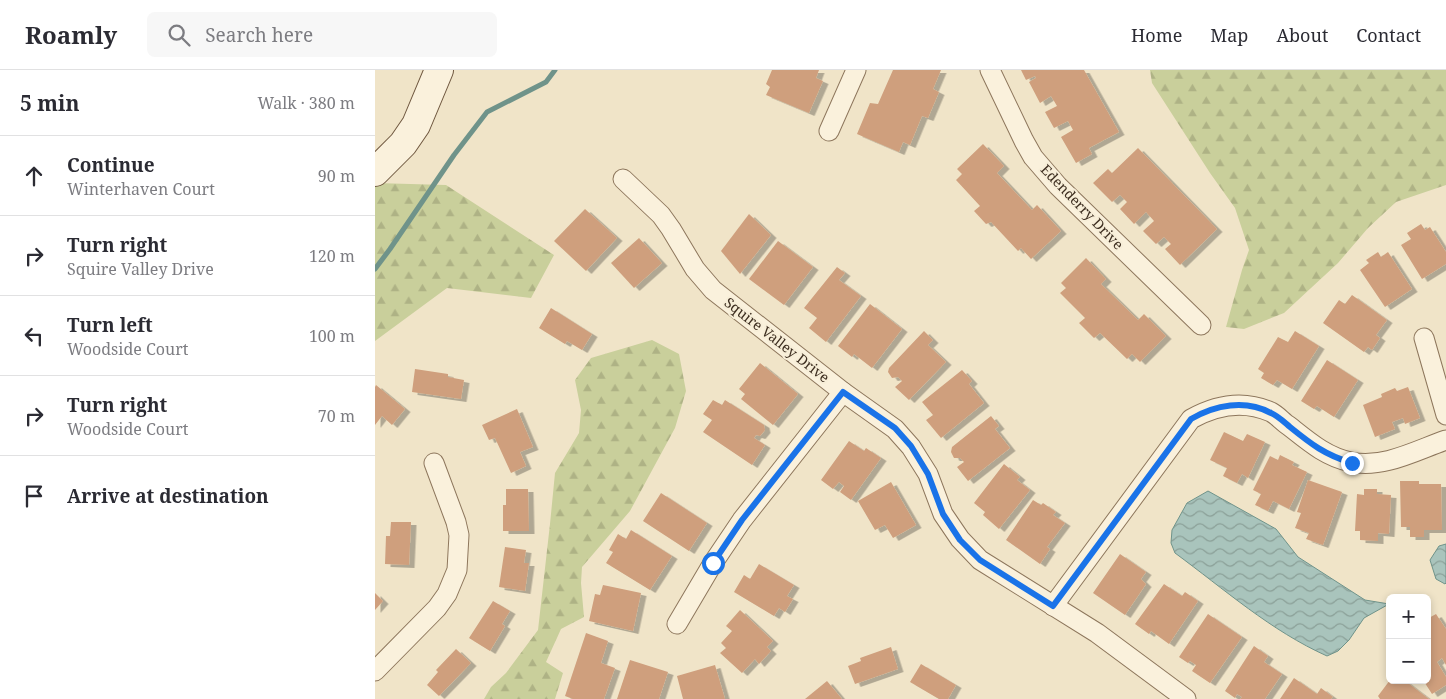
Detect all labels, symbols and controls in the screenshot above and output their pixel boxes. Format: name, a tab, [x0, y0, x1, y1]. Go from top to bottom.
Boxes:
search box	[147, 12, 497, 57]
text: Roamly	[25, 18, 117, 51]
icon: search	[165, 21, 193, 49]
text: Search here	[205, 22, 313, 48]
text: Home	[1131, 23, 1182, 47]
text: Map	[1210, 23, 1248, 47]
text: About	[1276, 23, 1328, 47]
text: Contact	[1356, 23, 1421, 47]
text: 5 min	[20, 89, 79, 117]
text: Walk · 380 m	[258, 92, 355, 114]
text: Continue	[67, 152, 155, 178]
street label: Edenderry Drive	[1037, 160, 1128, 253]
icon: ahead	[20, 162, 48, 190]
text: 90 m	[318, 165, 355, 187]
text: Winterhaven Court	[67, 178, 215, 200]
text: Turn right	[67, 232, 167, 258]
icon: right	[20, 242, 48, 270]
text: 120 m	[309, 245, 355, 267]
text: Squire Valley Drive	[67, 258, 214, 280]
street label: Squire Valley Drive	[721, 293, 834, 387]
text: Turn left	[67, 312, 153, 338]
icon: left	[20, 322, 48, 350]
text: 100 m	[309, 325, 355, 347]
text: Woodside Court	[67, 338, 188, 360]
text: Turn right	[67, 392, 167, 418]
icon: right	[20, 402, 48, 430]
text: 70 m	[318, 405, 355, 427]
text: Woodside Court	[67, 418, 188, 440]
route end	[1341, 452, 1364, 475]
icon: arrive	[20, 482, 48, 510]
text: Arrive at destination	[67, 483, 269, 509]
route start	[702, 552, 725, 575]
map controls	[1386, 594, 1431, 684]
button: +	[1386, 594, 1431, 639]
button: −	[1386, 639, 1431, 684]

